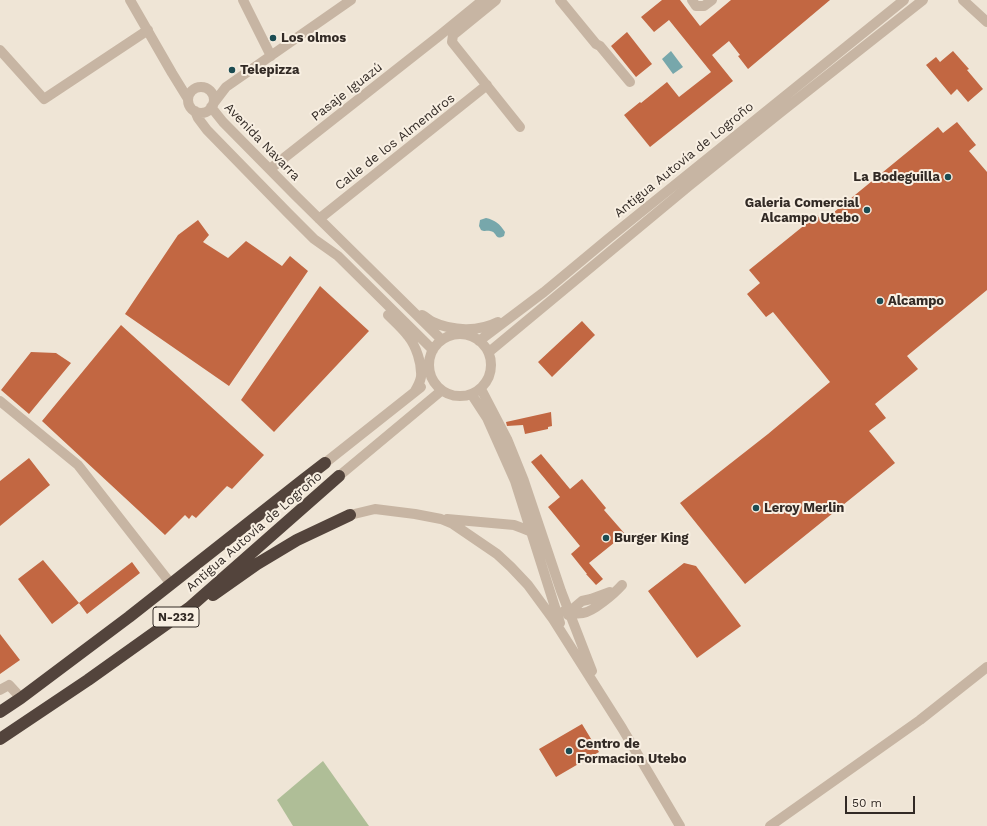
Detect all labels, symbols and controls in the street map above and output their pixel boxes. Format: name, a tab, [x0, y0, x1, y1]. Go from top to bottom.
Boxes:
place label: Los olmos	[281, 30, 346, 46]
marker: Los olmos	[268, 33, 278, 43]
street label: Pasaje Iguazú	[308, 59, 386, 125]
place label: Telepizza	[240, 62, 299, 78]
marker: Telepizza	[227, 65, 237, 75]
street label: Calle de los Almendros	[332, 90, 458, 194]
street label: Antigua Autovía de Logroño	[611, 99, 757, 221]
street label: Avenida Navarra	[221, 100, 303, 184]
place label: La Bodeguilla	[853, 169, 940, 185]
marker: La Bodeguilla	[943, 172, 953, 182]
place label: Galeria Comercial Alcampo Utebo	[745, 195, 859, 226]
marker: Galeria Comercial Alcampo Utebo	[862, 205, 872, 215]
place label: Alcampo	[888, 293, 944, 309]
marker: Alcampo	[875, 296, 885, 306]
street label: Antigua Autovía de Logroño	[183, 469, 325, 595]
place label: Leroy Merlin	[764, 500, 844, 516]
marker: Leroy Merlin	[751, 503, 761, 513]
place label: Burger King	[614, 530, 689, 546]
marker: Burger King	[601, 533, 611, 543]
road number: N-232	[153, 607, 199, 627]
place label: Centro de Formacion Utebo	[577, 736, 686, 767]
marker: Centro de Formacion Utebo	[564, 746, 574, 756]
scale bar	[847, 788, 917, 814]
text: 50 m	[852, 796, 882, 810]

